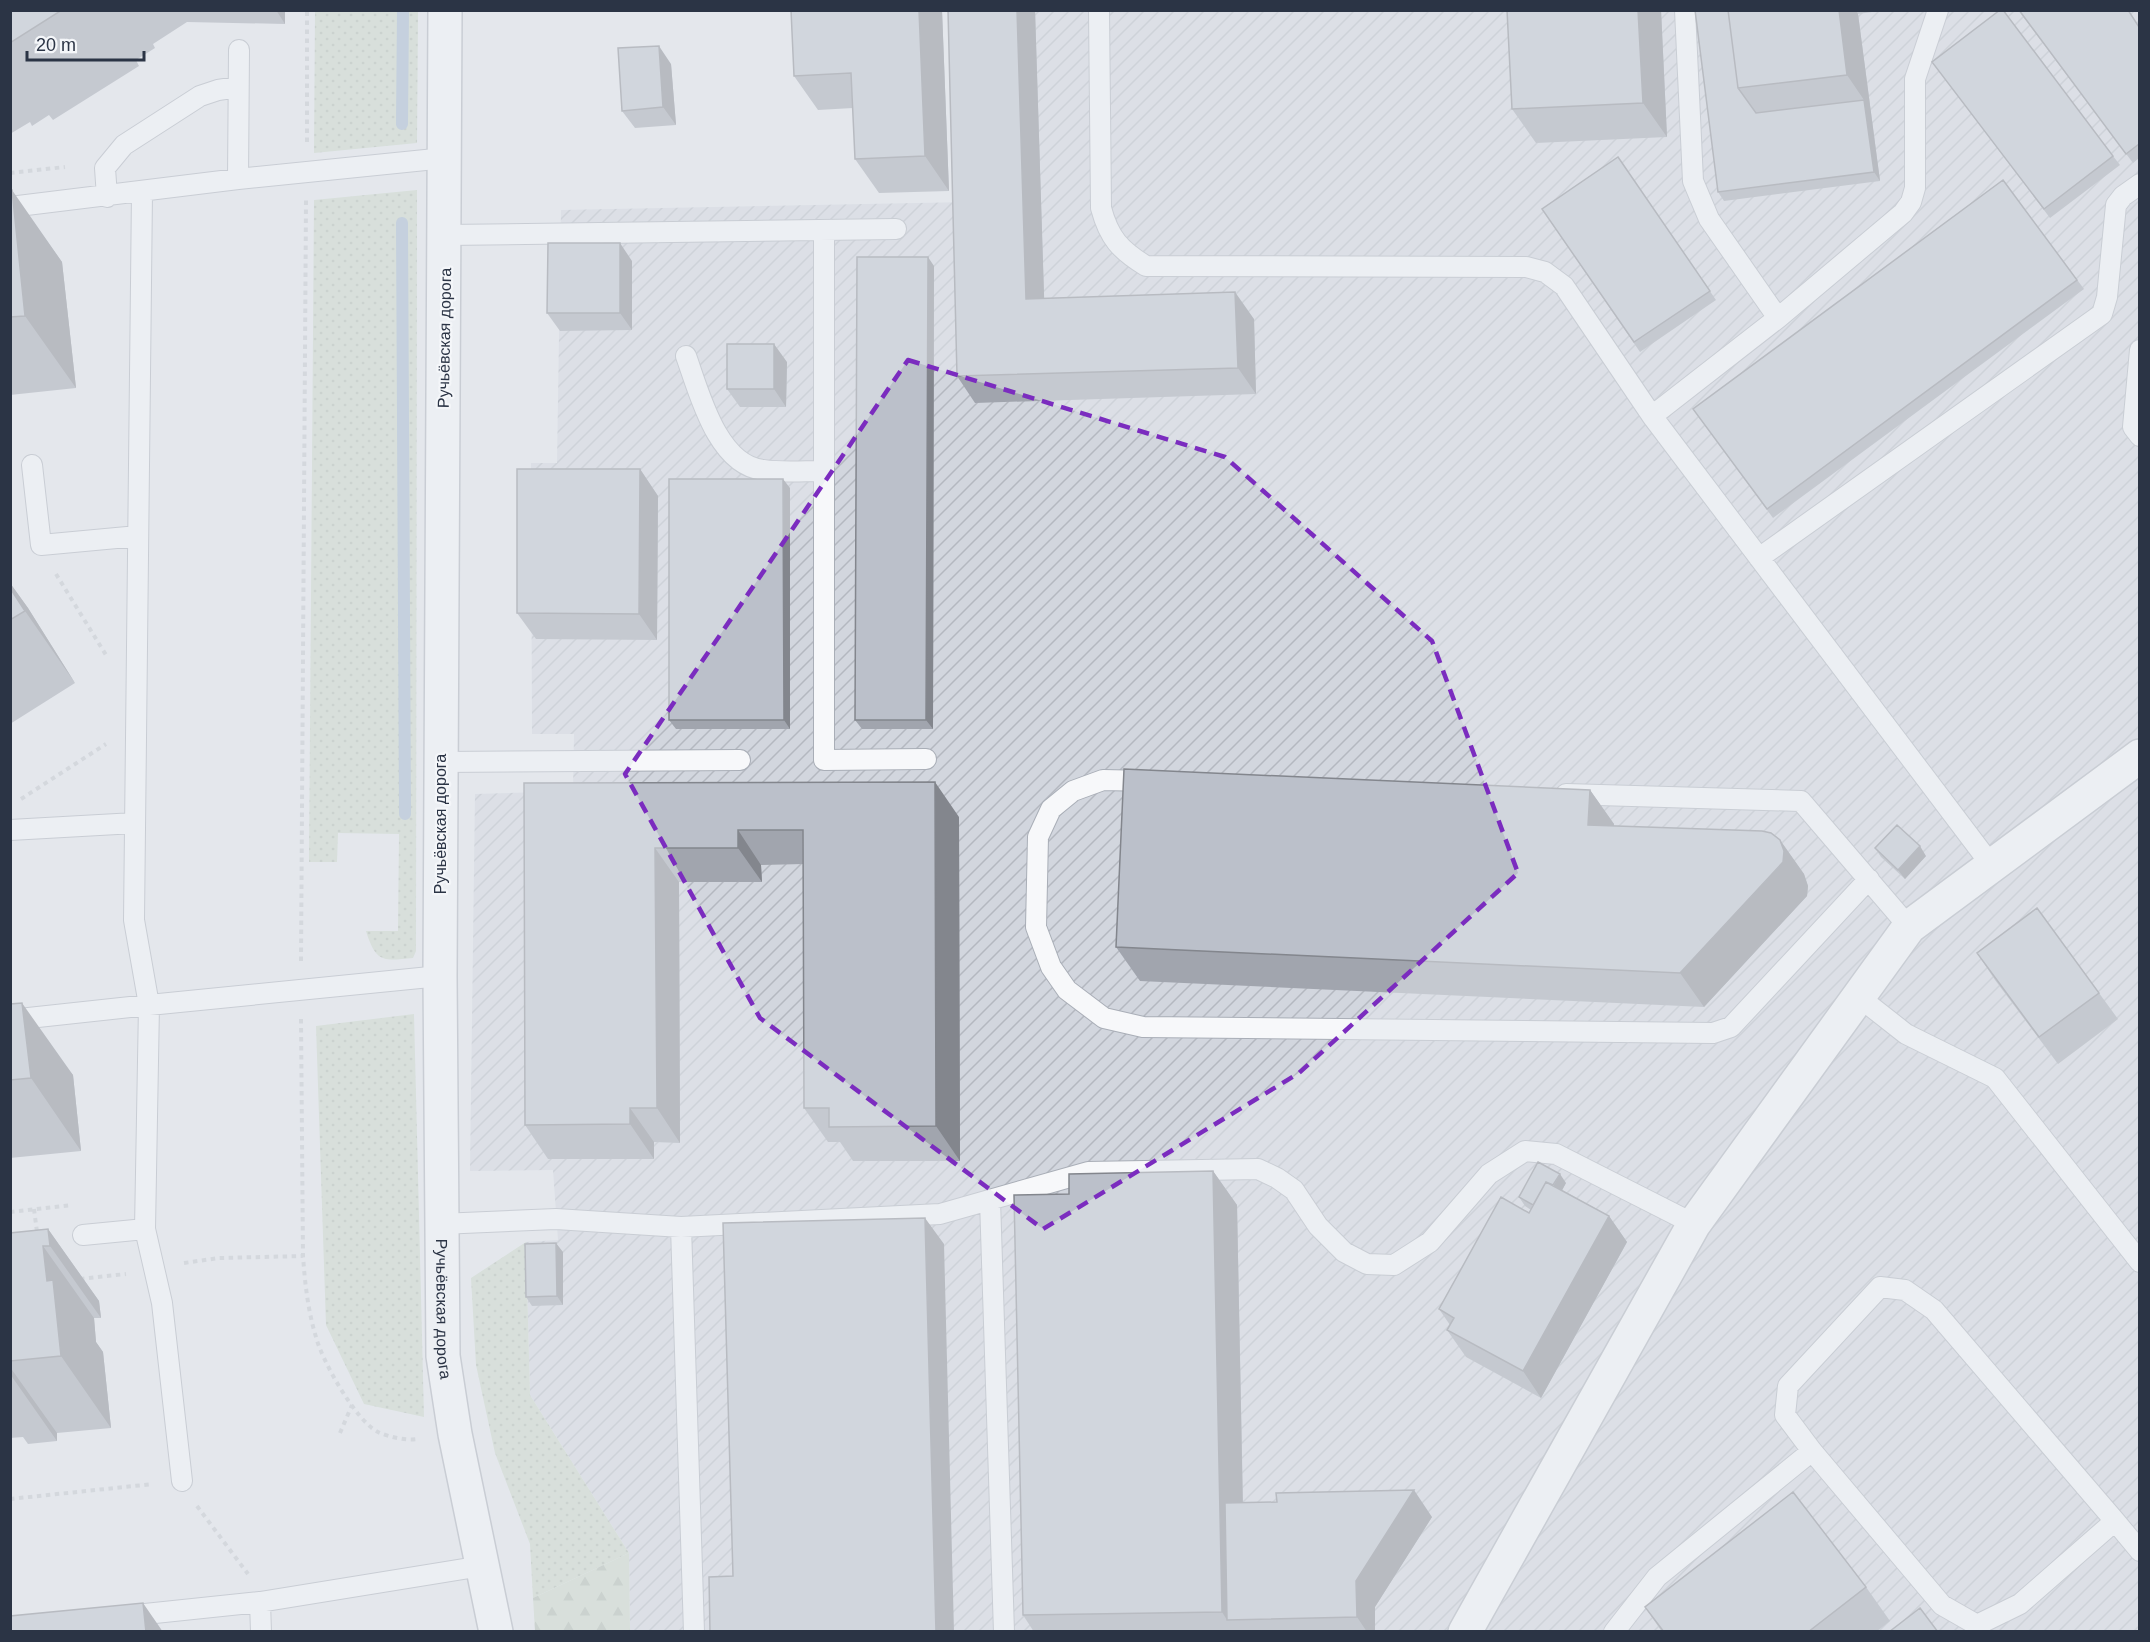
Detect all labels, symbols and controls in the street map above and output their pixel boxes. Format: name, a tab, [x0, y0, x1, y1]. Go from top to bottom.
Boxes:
scale bar	[27, 24, 144, 62]
text: 20 m	[36, 35, 76, 55]
street label: Ручьёвская дорога	[435, 268, 454, 408]
street label: Ручьёвская дорога	[432, 754, 449, 894]
street label: Ручьёвская дорога	[433, 1239, 454, 1380]

